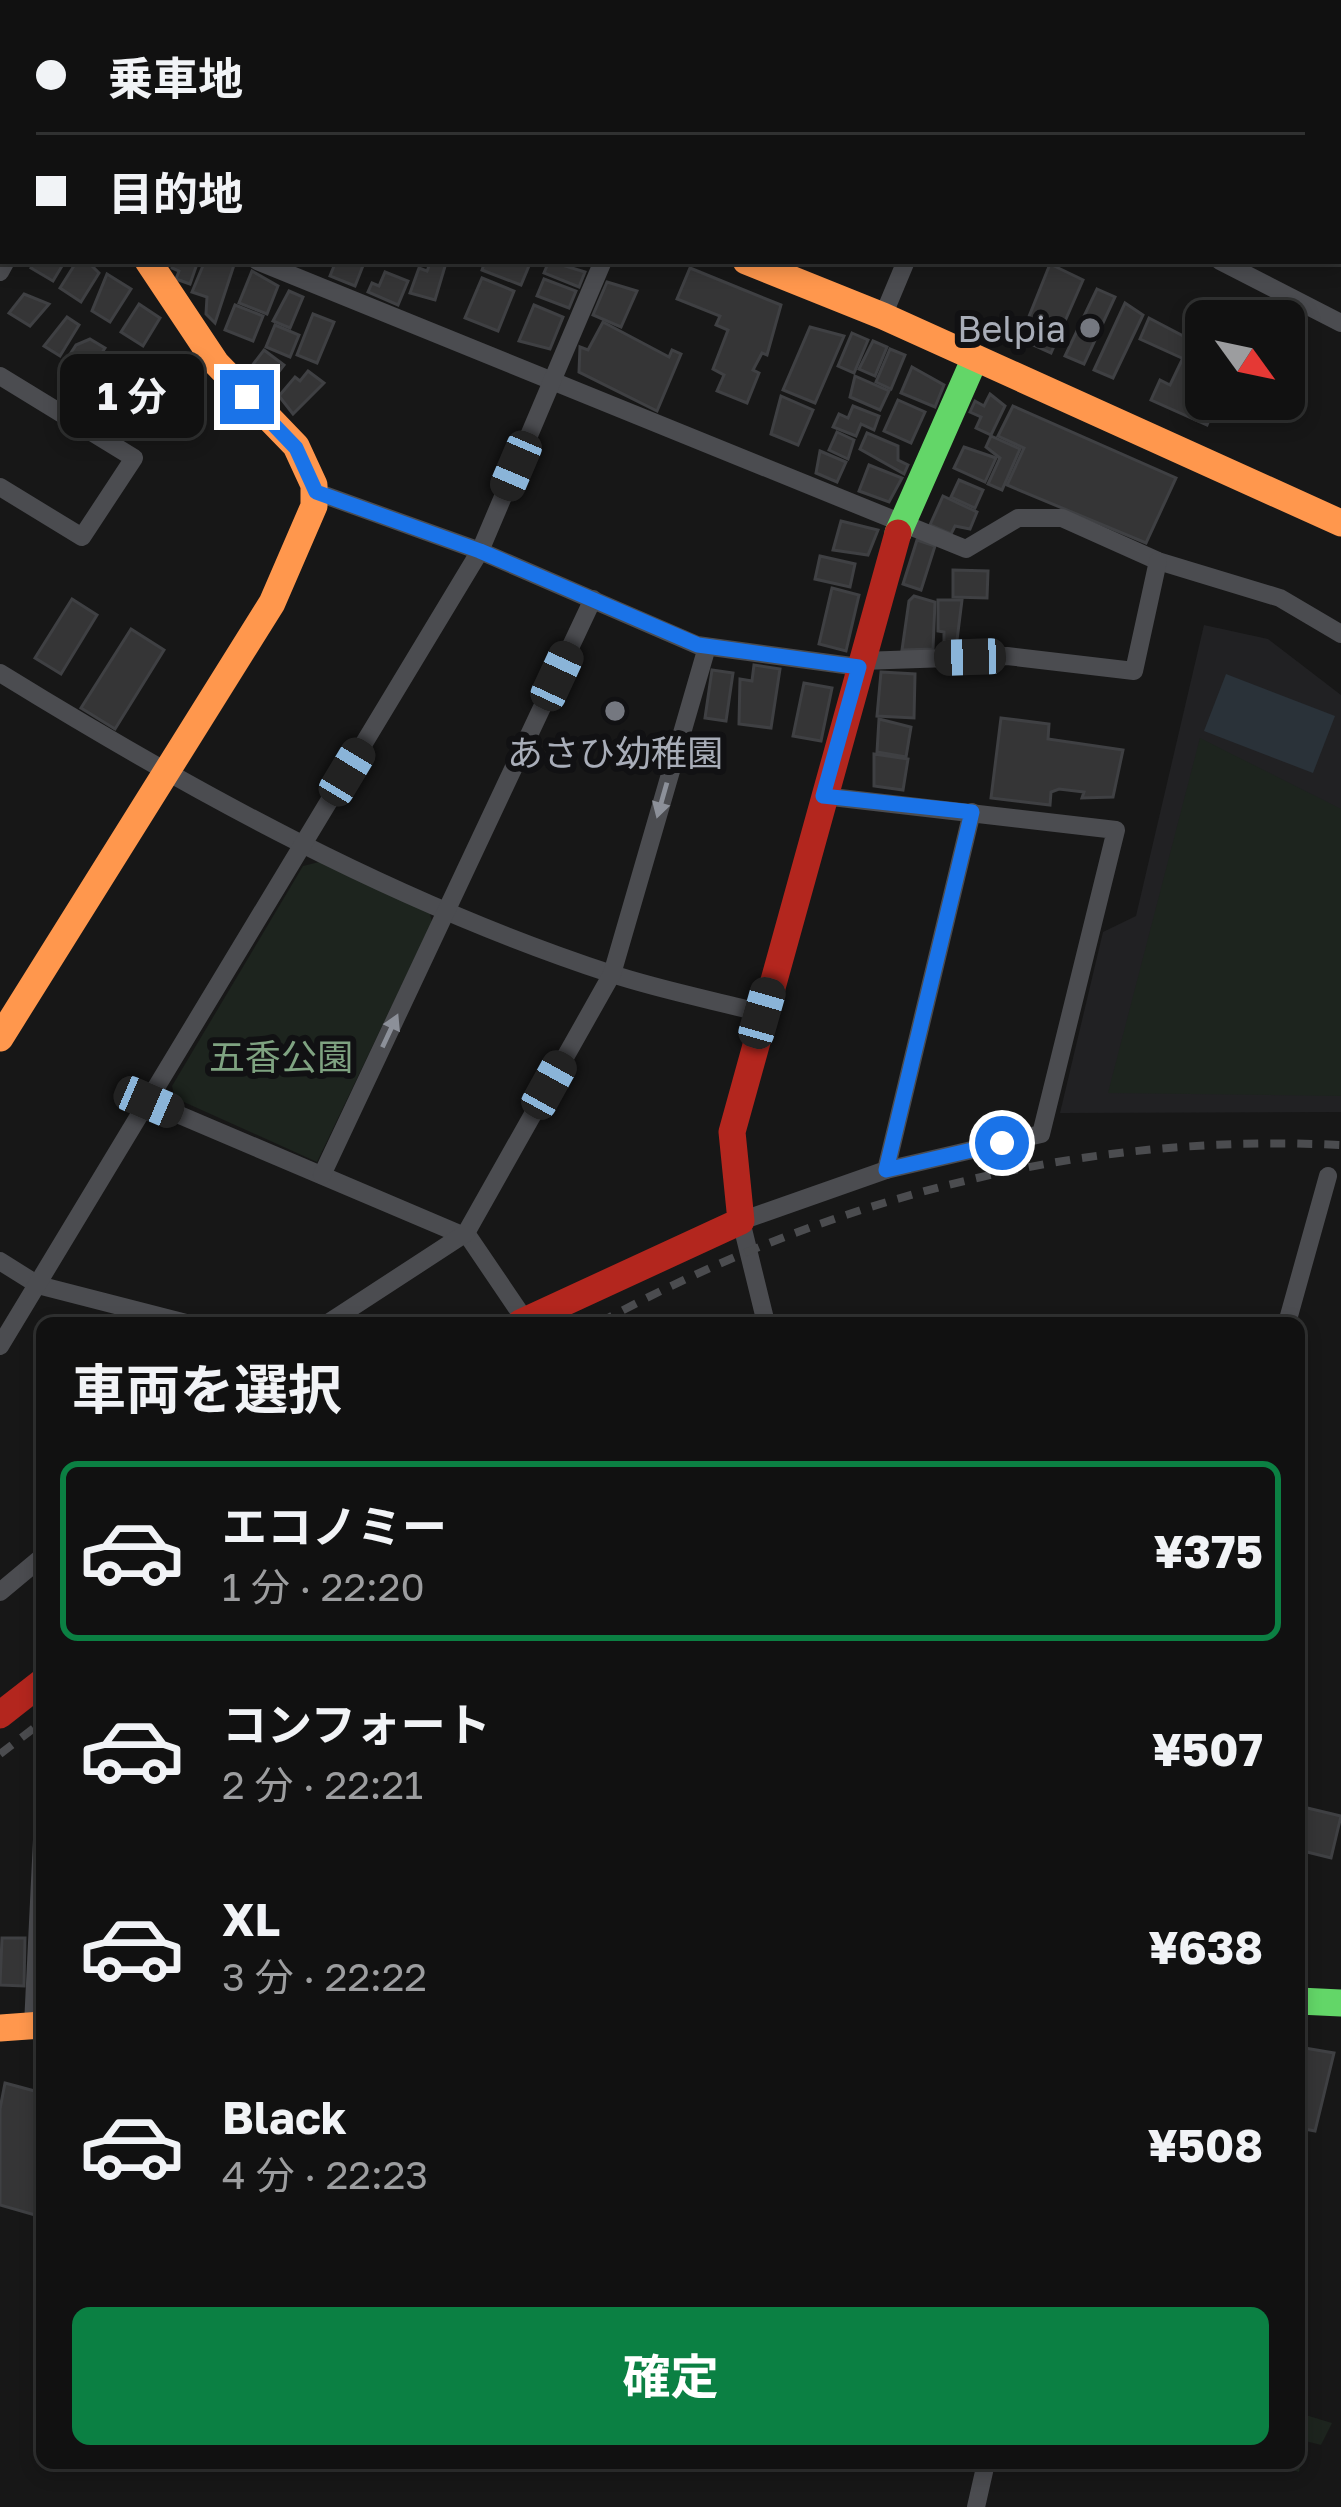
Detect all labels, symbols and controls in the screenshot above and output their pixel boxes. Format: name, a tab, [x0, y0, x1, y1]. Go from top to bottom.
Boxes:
text: 乗車地	[108, 51, 243, 105]
text: 目的地	[108, 166, 243, 220]
north arrow	[1185, 300, 1305, 420]
map controls	[1185, 300, 1305, 420]
place label: Belpia	[957, 307, 1066, 350]
marker: Belpia	[1077, 315, 1103, 341]
callout: 1 分	[61, 355, 205, 439]
route end	[220, 370, 274, 424]
text: 1 分	[98, 372, 166, 419]
car	[485, 426, 547, 506]
car	[525, 636, 589, 716]
car	[933, 638, 1007, 676]
marker: あさひ幼稚園	[602, 698, 628, 724]
place label: あさひ幼稚園	[507, 731, 723, 774]
car	[313, 732, 381, 812]
one-way arrow	[652, 782, 671, 819]
car	[735, 973, 789, 1053]
one-way arrow	[380, 1013, 400, 1048]
park label: 五香公園	[209, 1035, 353, 1078]
car	[516, 1045, 582, 1125]
car	[109, 1071, 189, 1133]
route start	[975, 1116, 1029, 1170]
text: 車両を選択	[72, 1356, 342, 1421]
icon: car	[78, 1497, 186, 1605]
text: エコノミー	[222, 1499, 447, 1553]
text: ¥375	[1154, 1524, 1263, 1578]
text: 1 分 · 22:20	[222, 1563, 425, 1610]
icon: car	[78, 1695, 186, 1803]
text: コンフォート	[222, 1697, 491, 1751]
text: ¥507	[1152, 1722, 1263, 1776]
text: 2 分 · 22:21	[222, 1761, 423, 1808]
text: XL	[222, 1892, 280, 1946]
icon: car	[78, 1893, 186, 2001]
text: ¥638	[1148, 1920, 1263, 1974]
text: 3 分 · 22:22	[222, 1953, 427, 2000]
text: Black	[222, 2090, 347, 2144]
icon: car	[78, 2091, 186, 2199]
text: ¥508	[1148, 2118, 1263, 2172]
text: 4 分 · 22:23	[222, 2151, 428, 2198]
button: 確定	[72, 2307, 1269, 2445]

